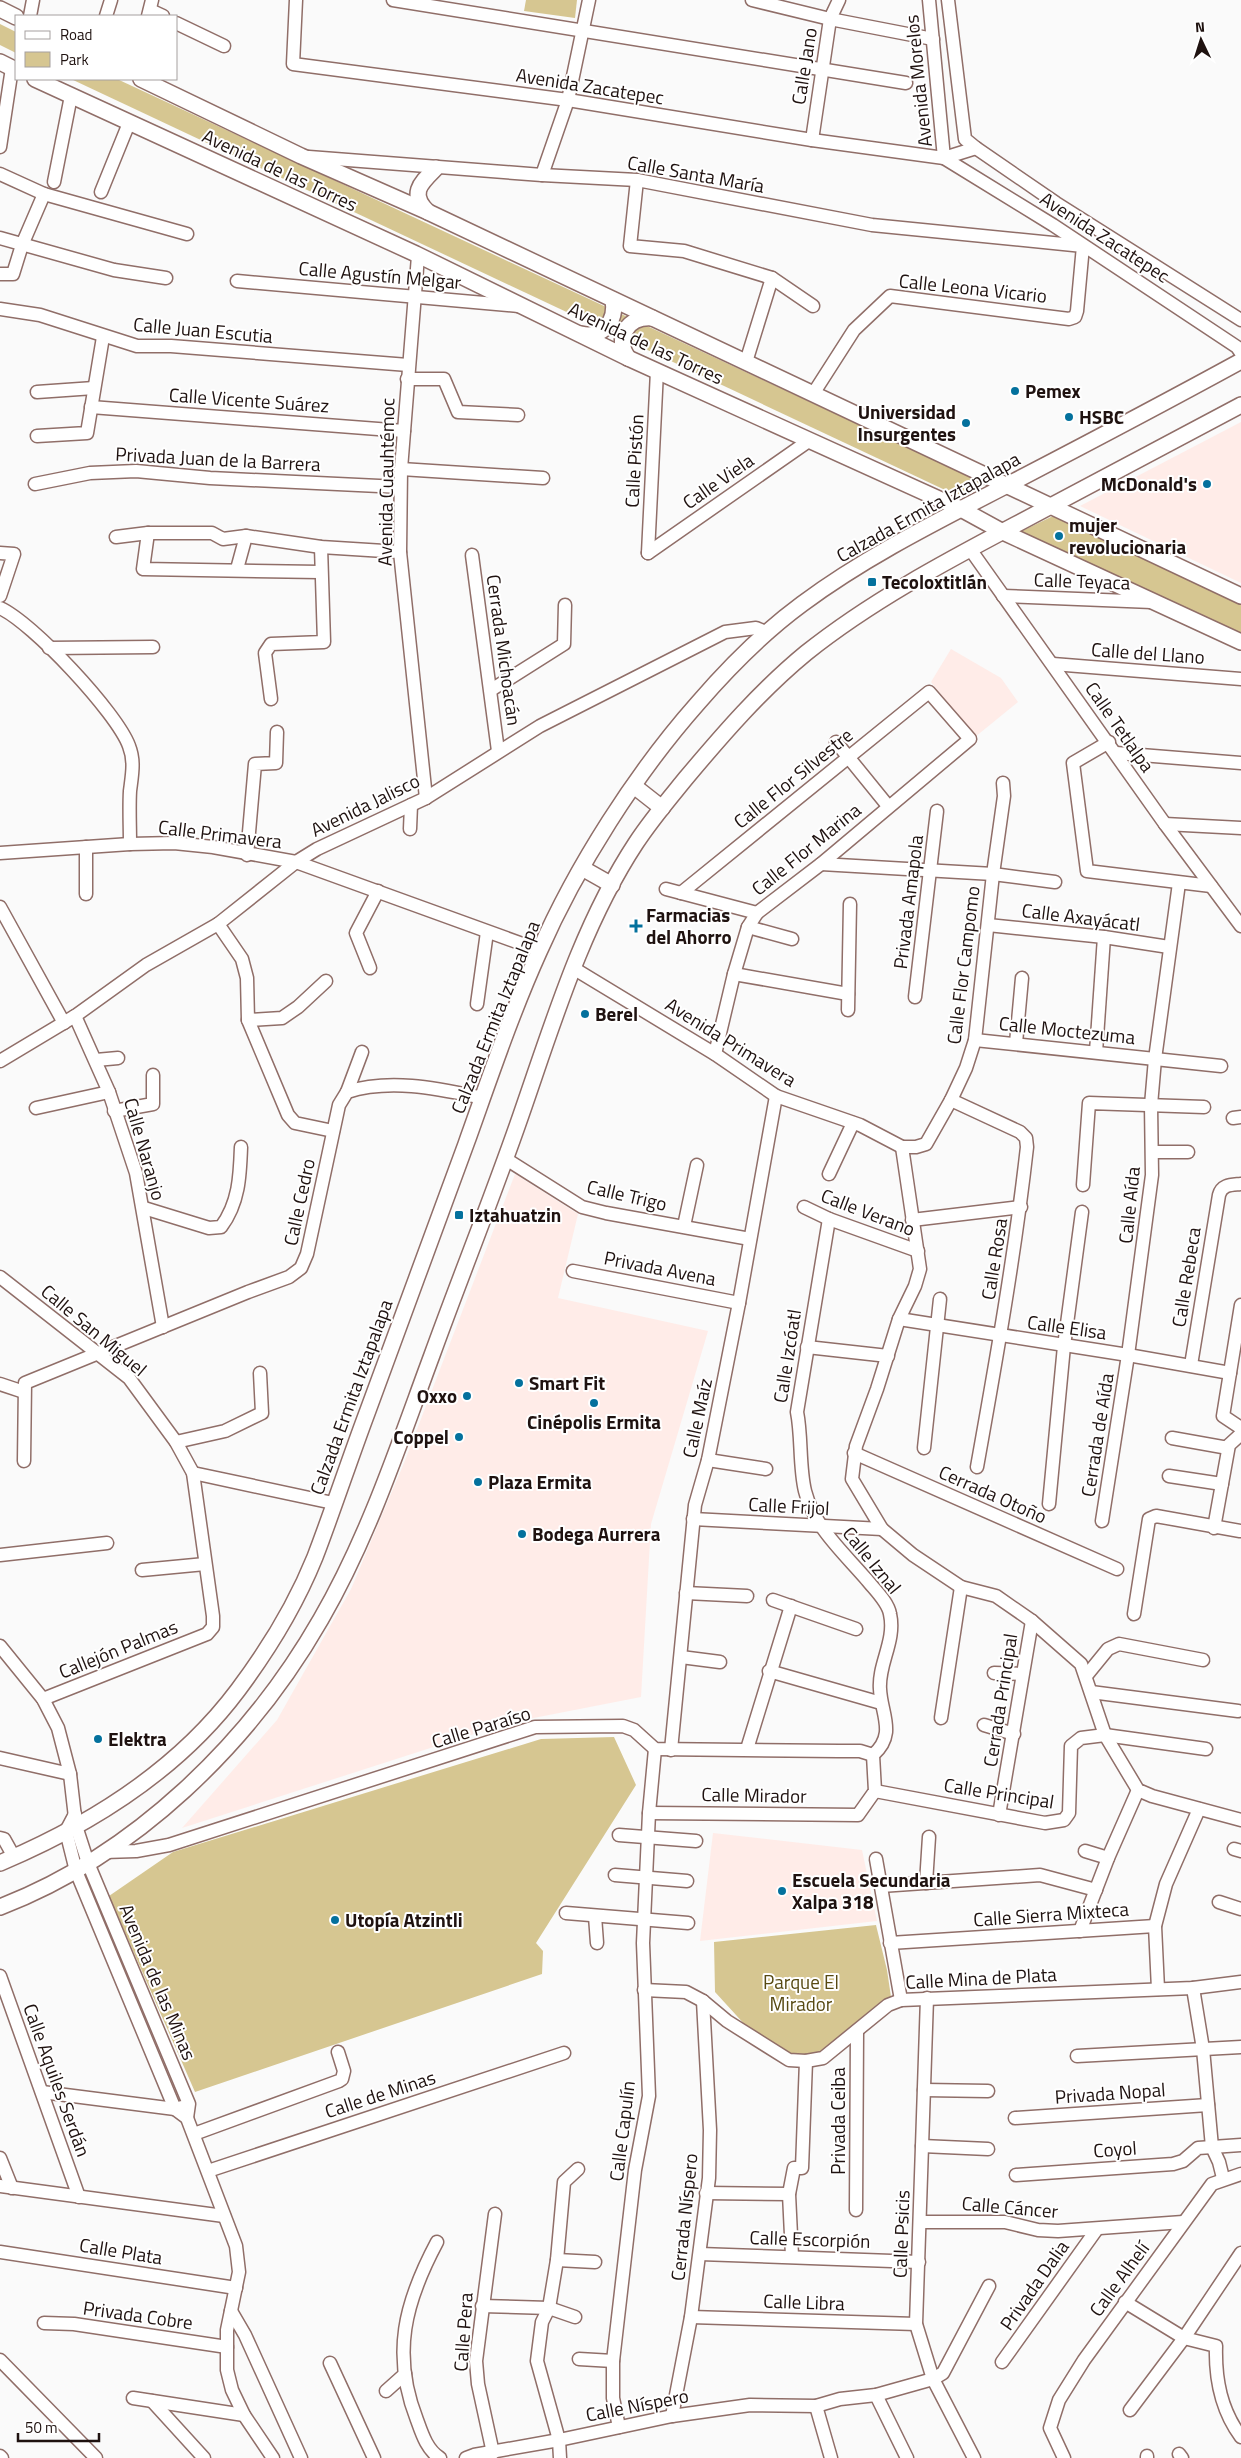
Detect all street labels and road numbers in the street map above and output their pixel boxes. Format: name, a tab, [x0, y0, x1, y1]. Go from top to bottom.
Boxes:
street label: Avenida Morelos	[896, 13, 939, 149]
street label: Calle Jano	[783, 25, 824, 107]
street label: Avenida Zacatepec	[514, 60, 666, 112]
street label: Avenida de las Torres	[198, 121, 363, 218]
street label: Calle Santa María	[625, 147, 767, 200]
street label: Avenida Zacatepec	[1035, 184, 1176, 289]
street label: Calle Agustín Melgar	[297, 253, 463, 296]
street label: Calle Leona Vicario	[898, 265, 1049, 310]
street label: Avenida de las Torres	[564, 294, 729, 391]
street label: Calle Juan Escutia	[132, 309, 274, 350]
street label: Calle Vicente Suárez	[168, 379, 330, 420]
street label: Avenida Cuauhtémoc	[370, 398, 401, 566]
street label: Calle Pistón	[617, 413, 650, 508]
street label: Privada Juan de la Barrera	[115, 439, 322, 478]
street label: Calzada Ermita Iztapalapa	[831, 444, 1025, 569]
street label: Calle Viela	[676, 445, 760, 516]
street label: Calle Teyaca	[1033, 564, 1131, 597]
street label: Cerrada Michoacán	[480, 572, 529, 727]
street label: Calle del Llano	[1090, 634, 1206, 671]
street label: Calle Tetlalpa	[1078, 676, 1163, 778]
street label: Calle Flor Silvestre	[727, 720, 859, 835]
street label: Avenida Jalisco	[305, 766, 424, 844]
street label: Calle Flor Marina	[745, 795, 867, 902]
street label: Calle Primavera	[157, 812, 284, 856]
street label: Privada Amapola	[885, 833, 930, 971]
street label: Calle Flor Campomo	[938, 884, 987, 1046]
street label: Calle Axayácatl	[1020, 895, 1142, 938]
street label: Calzada Ermita Iztapalapa	[442, 915, 547, 1118]
street label: Avenida Primavera	[660, 990, 803, 1094]
street label: Calle Moctezuma	[997, 1008, 1137, 1051]
street label: Calle Naranjo	[117, 1094, 174, 1203]
street label: Calle Cedro	[275, 1156, 322, 1248]
street label: Calle Aída	[1110, 1164, 1147, 1245]
street label: Calle Trigo	[584, 1171, 670, 1218]
street label: Calle Verano	[817, 1180, 919, 1243]
street label: Calle Rosa	[973, 1216, 1014, 1302]
street label: Calle Rebeca	[1163, 1224, 1208, 1329]
street label: Privada Avena	[602, 1242, 719, 1293]
street label: Calle San Miguel	[35, 1277, 154, 1383]
street label: Calzada Ermita Iztapalapa	[302, 1295, 400, 1499]
street label: Calle Izcóatl	[765, 1307, 808, 1405]
street label: Calle Elisa	[1026, 1307, 1109, 1346]
street label: Cerrada de Aída	[1072, 1370, 1121, 1499]
street label: Calle Maíz	[674, 1375, 719, 1460]
street label: Cerrada Otoño	[934, 1457, 1052, 1530]
street label: Calle Frijol	[748, 1489, 830, 1522]
street label: Calle Iznal	[836, 1520, 909, 1600]
street label: Callejón Palmas	[54, 1611, 182, 1686]
street label: Cerrada Principal	[975, 1631, 1024, 1769]
street label: Calle Paraíso	[428, 1698, 534, 1755]
street label: Calle Principal	[942, 1770, 1056, 1816]
street label: Calle Mirador	[701, 1779, 807, 1810]
street label: Calle Sierra Mixteca	[972, 1894, 1130, 1933]
street label: Avenida de las Minas	[112, 1899, 205, 2065]
street label: Calle Mina de Plata	[905, 1959, 1058, 1996]
street label: Calle Aquiles Serdán	[16, 1999, 99, 2160]
street label: Calle de Minas	[321, 2062, 439, 2125]
street label: Privada Ceiba	[823, 2067, 852, 2175]
street label: Privada Nopal	[1054, 2074, 1166, 2111]
street label: Calle Capulín	[601, 2079, 642, 2183]
street label: Coyol	[1092, 2133, 1138, 2164]
street label: Cerrada Níspero	[662, 2152, 705, 2282]
street label: Calle Cáncer	[961, 2188, 1060, 2225]
street label: Calle Psicis	[884, 2189, 917, 2278]
street label: Calle Escorpión	[749, 2222, 871, 2255]
street label: Calle Plata	[77, 2230, 165, 2271]
street label: Privada Dalia	[992, 2233, 1076, 2336]
street label: Calle Alhelí	[1081, 2234, 1157, 2322]
street label: Calle Libra	[763, 2286, 846, 2317]
street label: Calle Pera	[445, 2291, 480, 2373]
street label: Privada Cobre	[81, 2292, 195, 2337]
street label: Calle Níspero	[583, 2380, 691, 2429]

